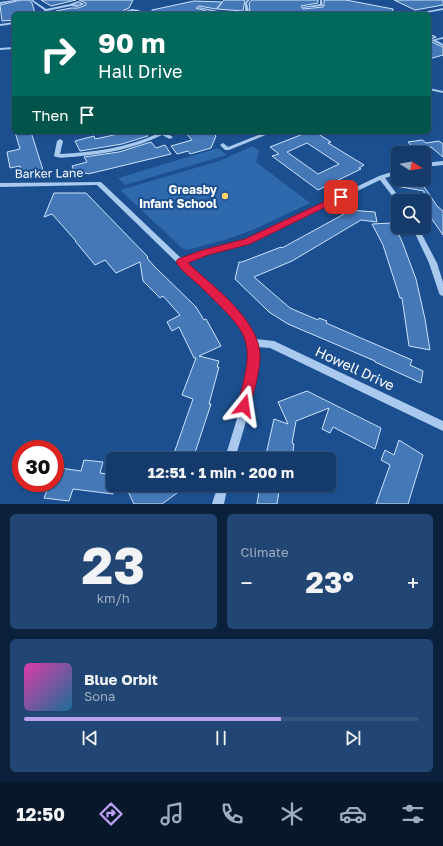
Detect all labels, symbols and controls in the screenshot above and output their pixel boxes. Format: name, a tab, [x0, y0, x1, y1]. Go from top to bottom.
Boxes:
text: 90 m	[98, 26, 165, 59]
icon: right	[32, 28, 84, 80]
text: Hall Drive	[98, 60, 182, 82]
icon: arrive	[76, 104, 98, 126]
text: Then	[32, 106, 68, 124]
north arrow	[391, 146, 431, 186]
map controls	[391, 146, 431, 234]
street label: Barker Lane	[14, 165, 84, 181]
pin	[324, 180, 358, 214]
place label: Greasby Infant School	[139, 182, 218, 211]
icon: arrive	[330, 186, 352, 208]
marker: Greasby Infant School	[220, 191, 230, 201]
button: search	[391, 194, 431, 234]
street label: Howell Drive	[313, 342, 397, 394]
position arrow	[223, 385, 265, 427]
speed limit sign: 30	[12, 440, 64, 492]
text: 12:51 · 1 min · 200 m	[148, 463, 294, 481]
text: 23	[82, 533, 145, 595]
text: Climate	[241, 544, 288, 560]
text: 23°	[306, 564, 354, 600]
text: −	[241, 569, 253, 596]
text: +	[407, 569, 419, 596]
text: km/h	[97, 590, 130, 606]
text: Blue Orbit	[84, 670, 158, 688]
text: Sona	[84, 688, 115, 704]
icon: previous	[79, 727, 101, 749]
icon: pause	[210, 727, 232, 749]
icon: next	[342, 727, 364, 749]
icon: directions	[97, 800, 125, 828]
icon: music	[158, 800, 186, 828]
icon: phone	[218, 800, 246, 828]
icon: climate	[278, 800, 306, 828]
icon: car	[339, 800, 367, 828]
icon: filters	[399, 800, 427, 828]
text: 12:50	[16, 803, 65, 825]

